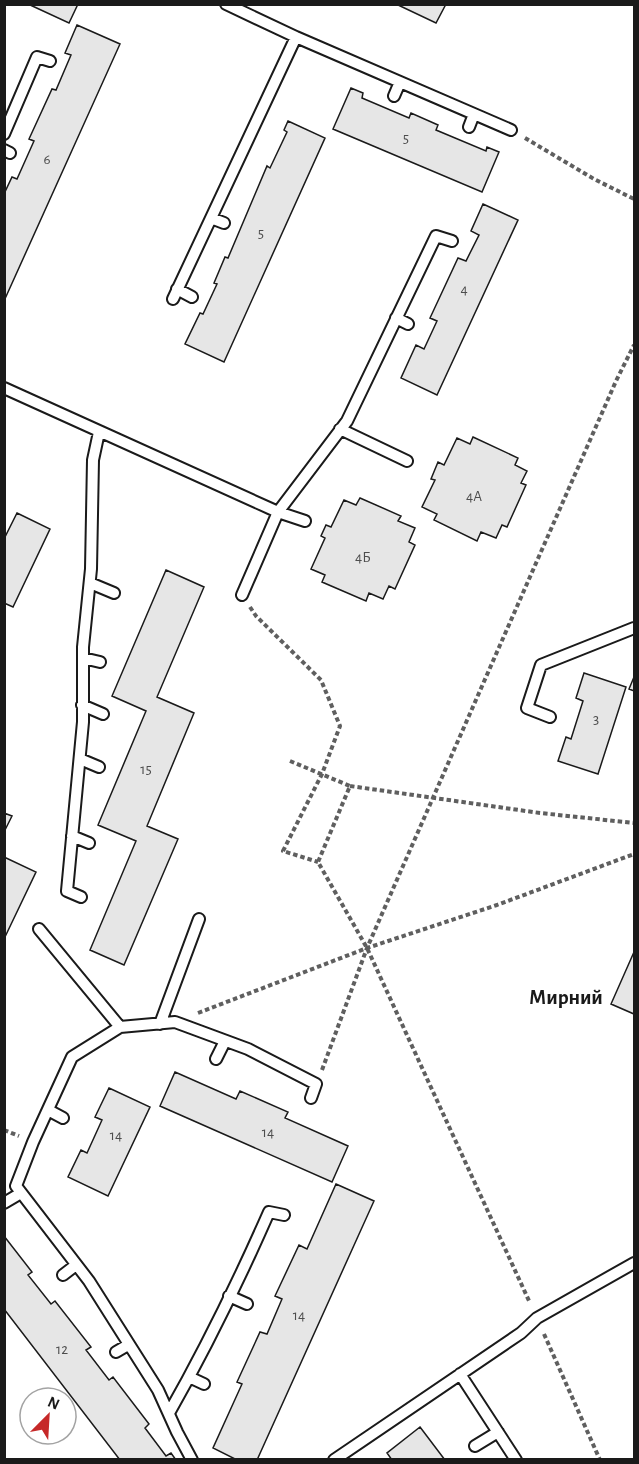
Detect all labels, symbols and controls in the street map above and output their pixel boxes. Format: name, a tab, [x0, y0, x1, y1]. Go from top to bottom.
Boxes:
house number: 5	[403, 131, 409, 146]
house number: 6	[43, 152, 51, 167]
house number: 5	[258, 226, 264, 241]
house number: 4	[460, 282, 468, 297]
house number: 4А	[466, 489, 482, 504]
house number: 4Б	[355, 550, 371, 565]
house number: 3	[593, 712, 599, 727]
house number: 15	[140, 762, 152, 777]
district label: Мирний	[529, 987, 603, 1008]
house number: 14	[262, 1125, 274, 1140]
house number: 14	[110, 1128, 122, 1143]
house number: 14	[293, 1308, 305, 1323]
house number: 12	[56, 1342, 68, 1357]
north arrow	[18, 1386, 78, 1446]
text: N	[45, 1394, 62, 1413]

